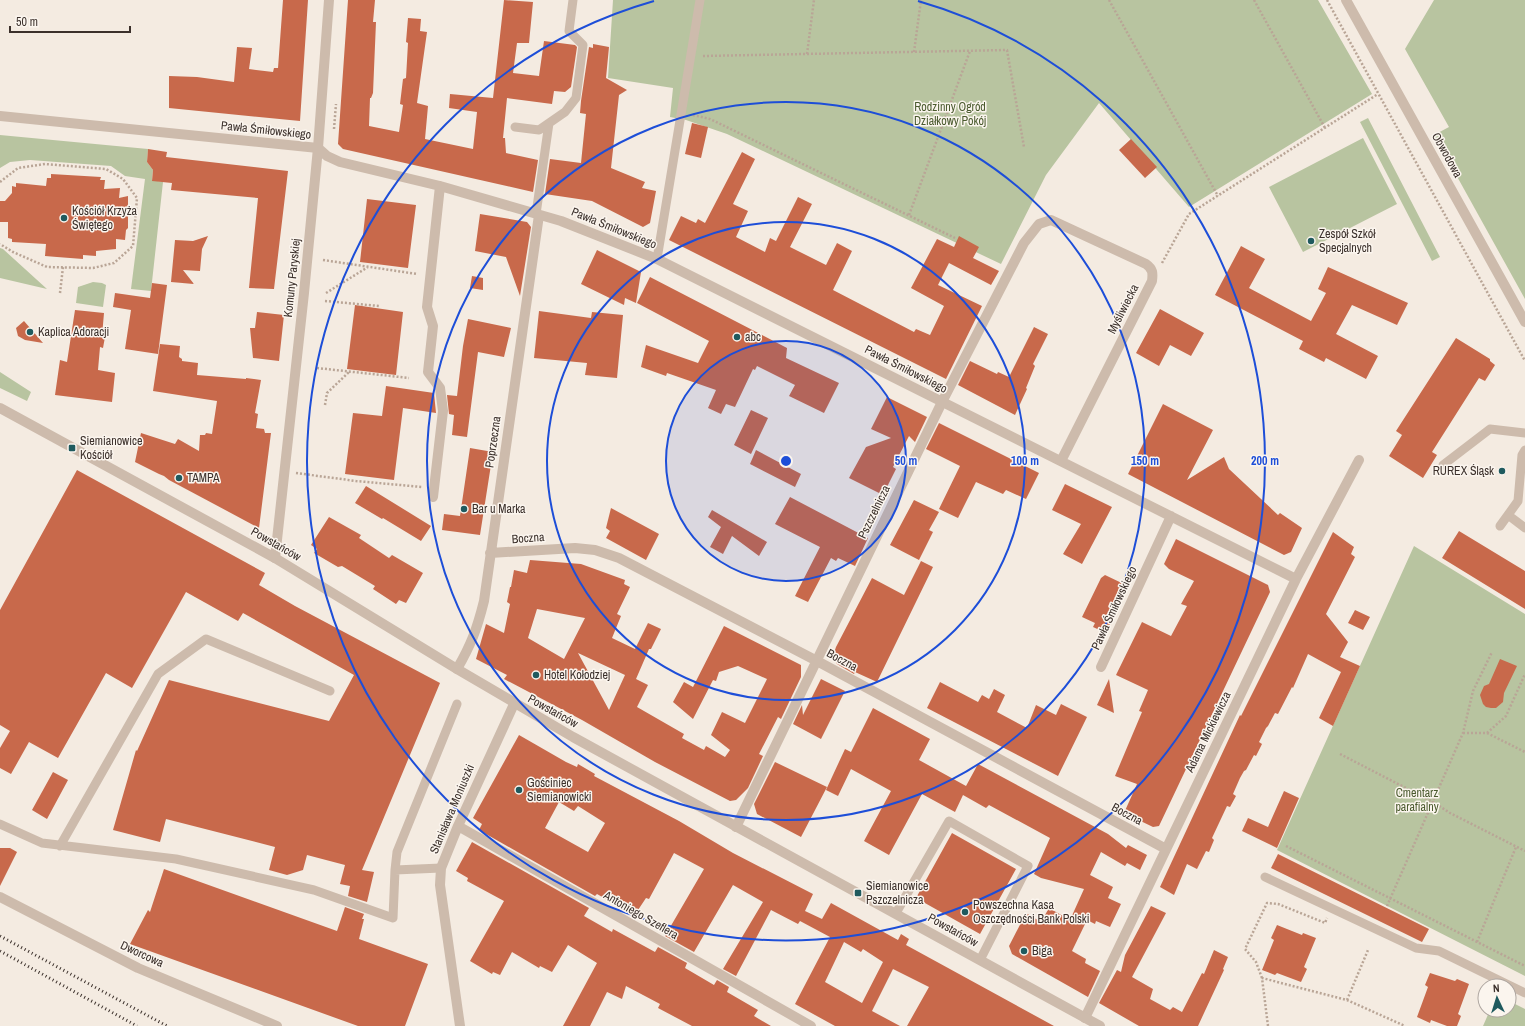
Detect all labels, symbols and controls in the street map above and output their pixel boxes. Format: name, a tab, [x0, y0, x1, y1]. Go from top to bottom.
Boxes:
scale bar	[10, 8, 130, 34]
text: 50 m	[16, 14, 38, 30]
park label: Rodzinny Ogród Działkowy Pokój	[914, 99, 986, 129]
street label: Pawła Śmiłowskiego	[220, 117, 312, 143]
street label: Obwodowa	[1428, 130, 1466, 181]
place label: Kościół Krzyża Świętego	[72, 203, 138, 233]
street label: Pawła Śmiłowskiego	[569, 204, 659, 252]
marker: Kościół Krzyża Świętego	[59, 213, 69, 223]
place label: Zespół Szkół Specjalnych	[1319, 226, 1376, 256]
marker: Zespół Szkół Specjalnych	[1306, 236, 1316, 246]
street label: Komuny Paryskiej	[280, 238, 304, 318]
street label: Myśliwiecka	[1104, 281, 1143, 337]
place label: Kaplica Adoracji	[38, 324, 109, 340]
marker: Kaplica Adoracji	[25, 327, 35, 337]
place label: abc	[745, 329, 761, 345]
marker: abc	[732, 332, 742, 342]
street label: Pawła Śmiłowskiego	[862, 341, 950, 397]
street label: Poprzeczna	[481, 415, 505, 469]
place label: Siemianowice Kościół	[80, 433, 142, 463]
marker: Siemianowice Kościół	[67, 443, 77, 453]
text: 50 m	[895, 453, 917, 469]
text: 100 m	[1011, 453, 1039, 469]
text: 150 m	[1131, 453, 1159, 469]
text: 200 m	[1251, 453, 1279, 469]
centre of rings	[779, 454, 793, 468]
place label: RUREX Śląsk	[1433, 463, 1494, 479]
marker: RUREX Śląsk	[1497, 466, 1507, 476]
place label: TAMPA	[187, 470, 220, 486]
marker: TAMPA	[174, 473, 184, 483]
street label: Pszczelnicza	[854, 482, 894, 541]
place label: Bar u Marka	[472, 501, 526, 517]
marker: Bar u Marka	[459, 504, 469, 514]
street label: Powstańców	[248, 523, 305, 565]
street label: Boczna	[511, 529, 545, 547]
street label: Pawła Śmiłowskiego	[1088, 563, 1140, 653]
street label: Boczna	[824, 645, 861, 675]
place label: Hotel Kołodziej	[544, 667, 610, 683]
marker: Hotel Kołodziej	[531, 670, 541, 680]
street label: Adama Mickiewicza	[1181, 688, 1235, 776]
street label: Powstańców	[525, 691, 582, 732]
street label: Stanisława Moniuszki	[426, 762, 478, 856]
place label: Gościniec Siemianowicki	[527, 775, 592, 805]
marker: Gościniec Siemianowicki	[514, 785, 524, 795]
park label: Cmentarz parafialny	[1395, 785, 1439, 815]
street label: Boczna	[1109, 799, 1146, 829]
place label: Siemianowice Pszczelnicza	[866, 878, 928, 908]
street label: Antoniego Szeflera	[600, 887, 682, 943]
marker: Siemianowice Pszczelnicza	[853, 888, 863, 898]
place label: Powszechna Kasa Oszczędności Bank Polski	[973, 897, 1090, 927]
marker: Powszechna Kasa Oszczędności Bank Polski	[960, 907, 970, 917]
street label: Powstańców	[925, 910, 982, 951]
street label: Dworcowa	[118, 937, 167, 971]
place label: Biga	[1032, 943, 1053, 959]
marker: Biga	[1019, 946, 1029, 956]
north arrow	[1477, 978, 1517, 1018]
text: N	[1493, 981, 1500, 995]

